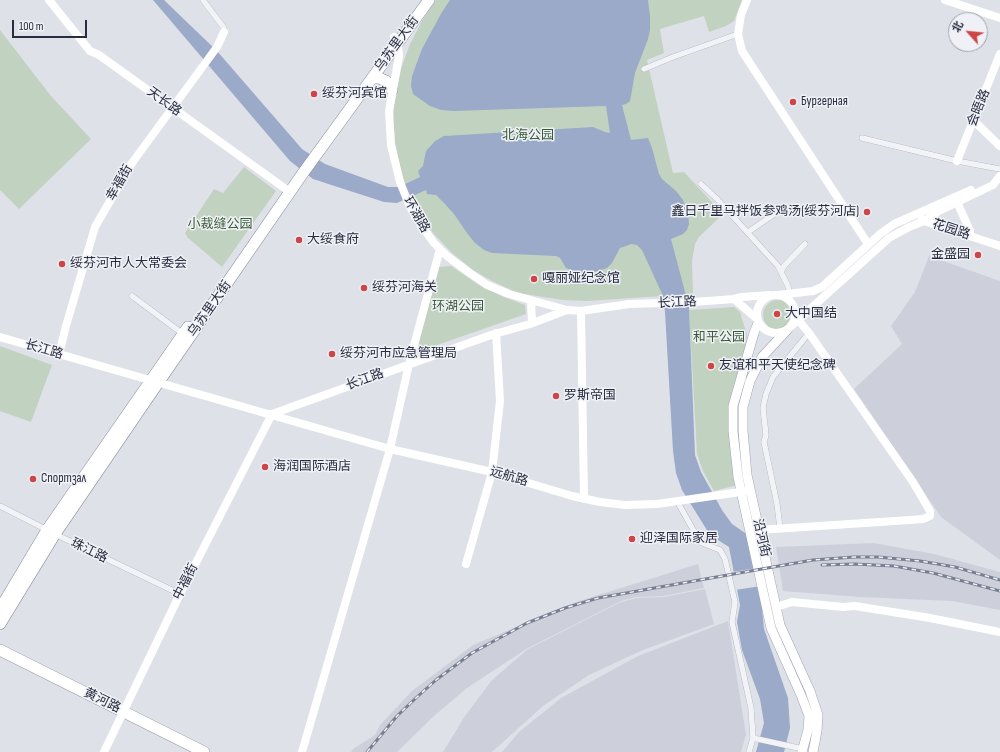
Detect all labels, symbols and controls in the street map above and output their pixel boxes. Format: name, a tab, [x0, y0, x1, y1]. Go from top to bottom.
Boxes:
scale bar	[14, 12, 89, 38]
north arrow	[948, 12, 988, 52]
street label: 乌苏里大街	[372, 13, 422, 75]
text: 100 m	[19, 19, 44, 34]
text: 北	[949, 19, 966, 35]
street label: 天长路	[144, 84, 184, 120]
place label: 绥芬河宾馆	[322, 86, 387, 102]
street label: 会晤路	[964, 87, 994, 129]
marker: 绥芬河宾馆	[309, 89, 319, 99]
place label: Бургерная	[801, 94, 848, 110]
marker: Бургерная	[788, 97, 798, 107]
park label: 北海公园	[502, 128, 554, 144]
street label: 幸福街	[103, 162, 137, 204]
street label: 环湖路	[399, 194, 433, 236]
place label: 鑫日千里马拌饭参鸡汤(绥芬河店)	[671, 204, 859, 220]
marker: 鑫日千里马拌饭参鸡汤(绥芬河店)	[862, 207, 872, 217]
park label: 小裁缝公园	[188, 217, 252, 233]
street label: 花园路	[930, 217, 972, 243]
place label: 大绥食府	[307, 232, 359, 248]
marker: 大绥食府	[294, 235, 304, 245]
place label: 金盛园	[931, 247, 970, 263]
marker: 金盛园	[973, 250, 983, 260]
place label: 绥芬河市人大常委会	[70, 256, 187, 272]
marker: 绥芬河市人大常委会	[57, 259, 67, 269]
place label: 嘎丽娅纪念馆	[542, 271, 620, 287]
marker: 嘎丽娅纪念馆	[529, 274, 539, 284]
street label: 乌苏里大街	[185, 278, 235, 340]
place label: 绥芬河海关	[372, 280, 437, 296]
marker: 绥芬河海关	[359, 283, 369, 293]
street label: 长江路	[657, 294, 697, 312]
park label: 环湖公园	[432, 299, 484, 315]
place label: 大中国结	[785, 306, 837, 322]
marker: 大中国结	[772, 309, 782, 319]
park label: 和平公园	[693, 330, 745, 346]
street label: 长江路	[23, 337, 65, 363]
place label: 绥芬河市应急管理局	[340, 346, 457, 362]
marker: 绥芬河市应急管理局	[327, 349, 337, 359]
place label: 友谊和平天使纪念碑	[719, 358, 836, 374]
marker: 友谊和平天使纪念碑	[706, 361, 716, 371]
street label: 长江路	[344, 366, 386, 394]
place label: 罗斯帝国	[564, 388, 616, 404]
marker: 罗斯帝国	[551, 391, 561, 401]
place label: 海润国际酒店	[273, 459, 351, 475]
marker: 海润国际酒店	[260, 462, 270, 472]
street label: 远航路	[488, 464, 530, 490]
place label: Спортзал	[41, 471, 86, 487]
marker: Спортзал	[28, 474, 38, 484]
street label: 沿河街	[749, 517, 773, 559]
place label: 迎泽国际家居	[640, 531, 718, 547]
marker: 迎泽国际家居	[627, 534, 637, 544]
street label: 珠江路	[68, 535, 110, 567]
street label: 中福街	[170, 561, 202, 603]
street label: 黄河路	[81, 685, 123, 717]

